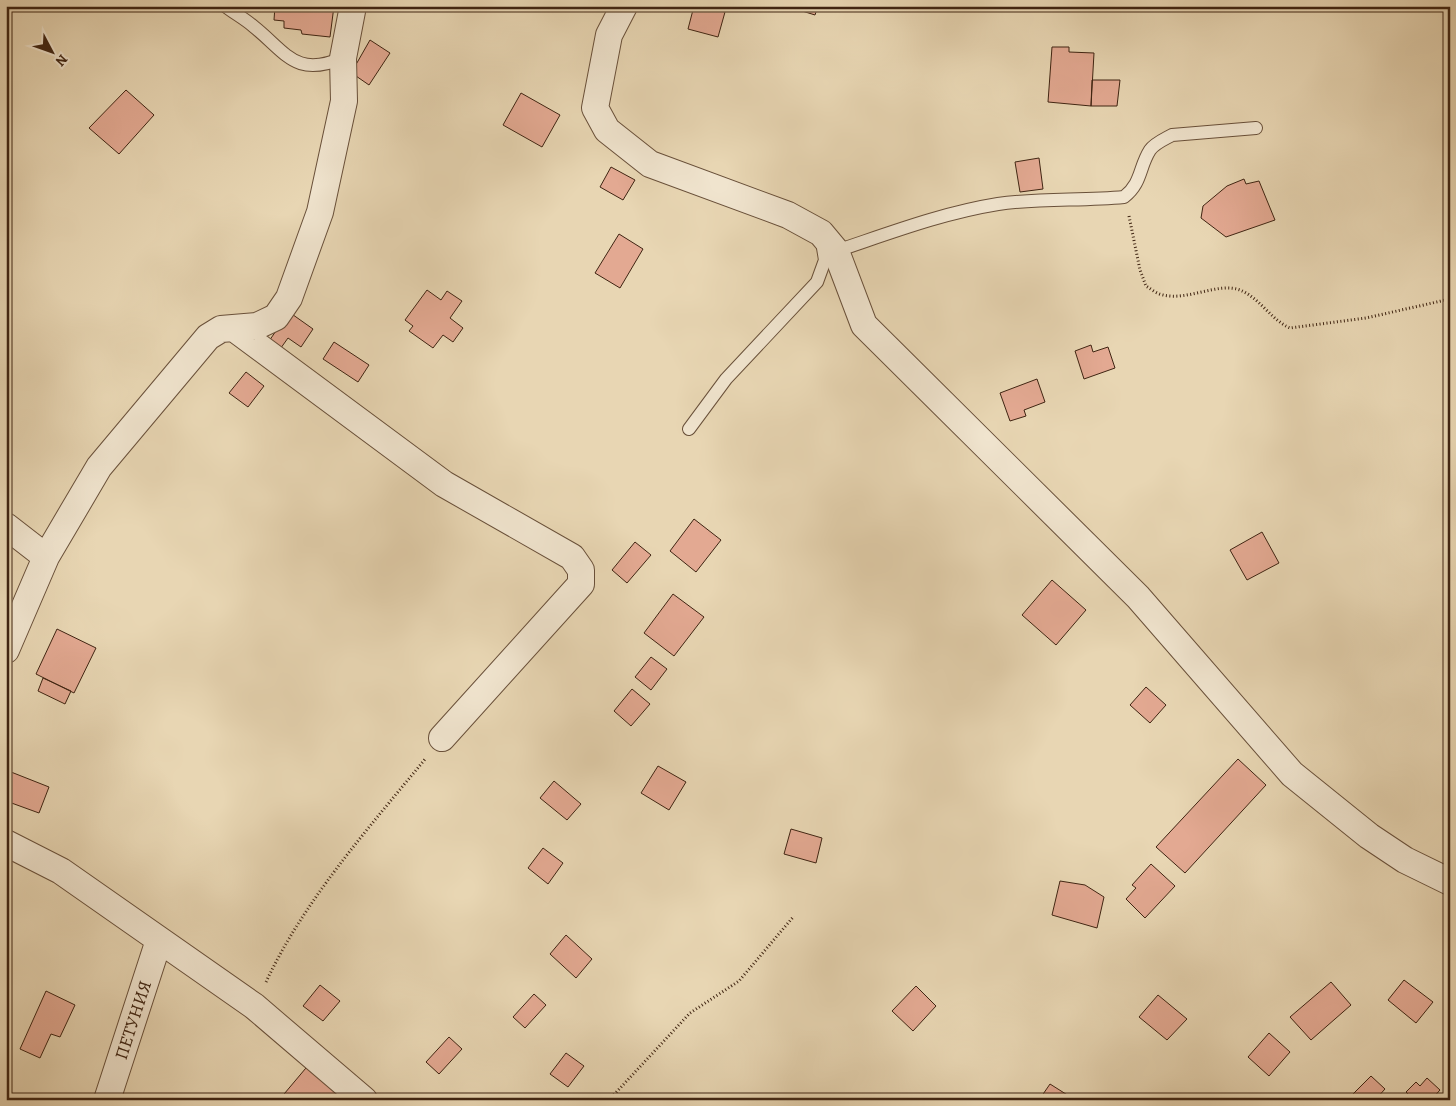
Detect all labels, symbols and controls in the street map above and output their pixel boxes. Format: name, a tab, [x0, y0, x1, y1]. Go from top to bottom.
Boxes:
north arrow	[28, 28, 78, 78]
text: N	[51, 50, 72, 70]
street label: ПЕТУНИЯ	[109, 977, 157, 1063]

